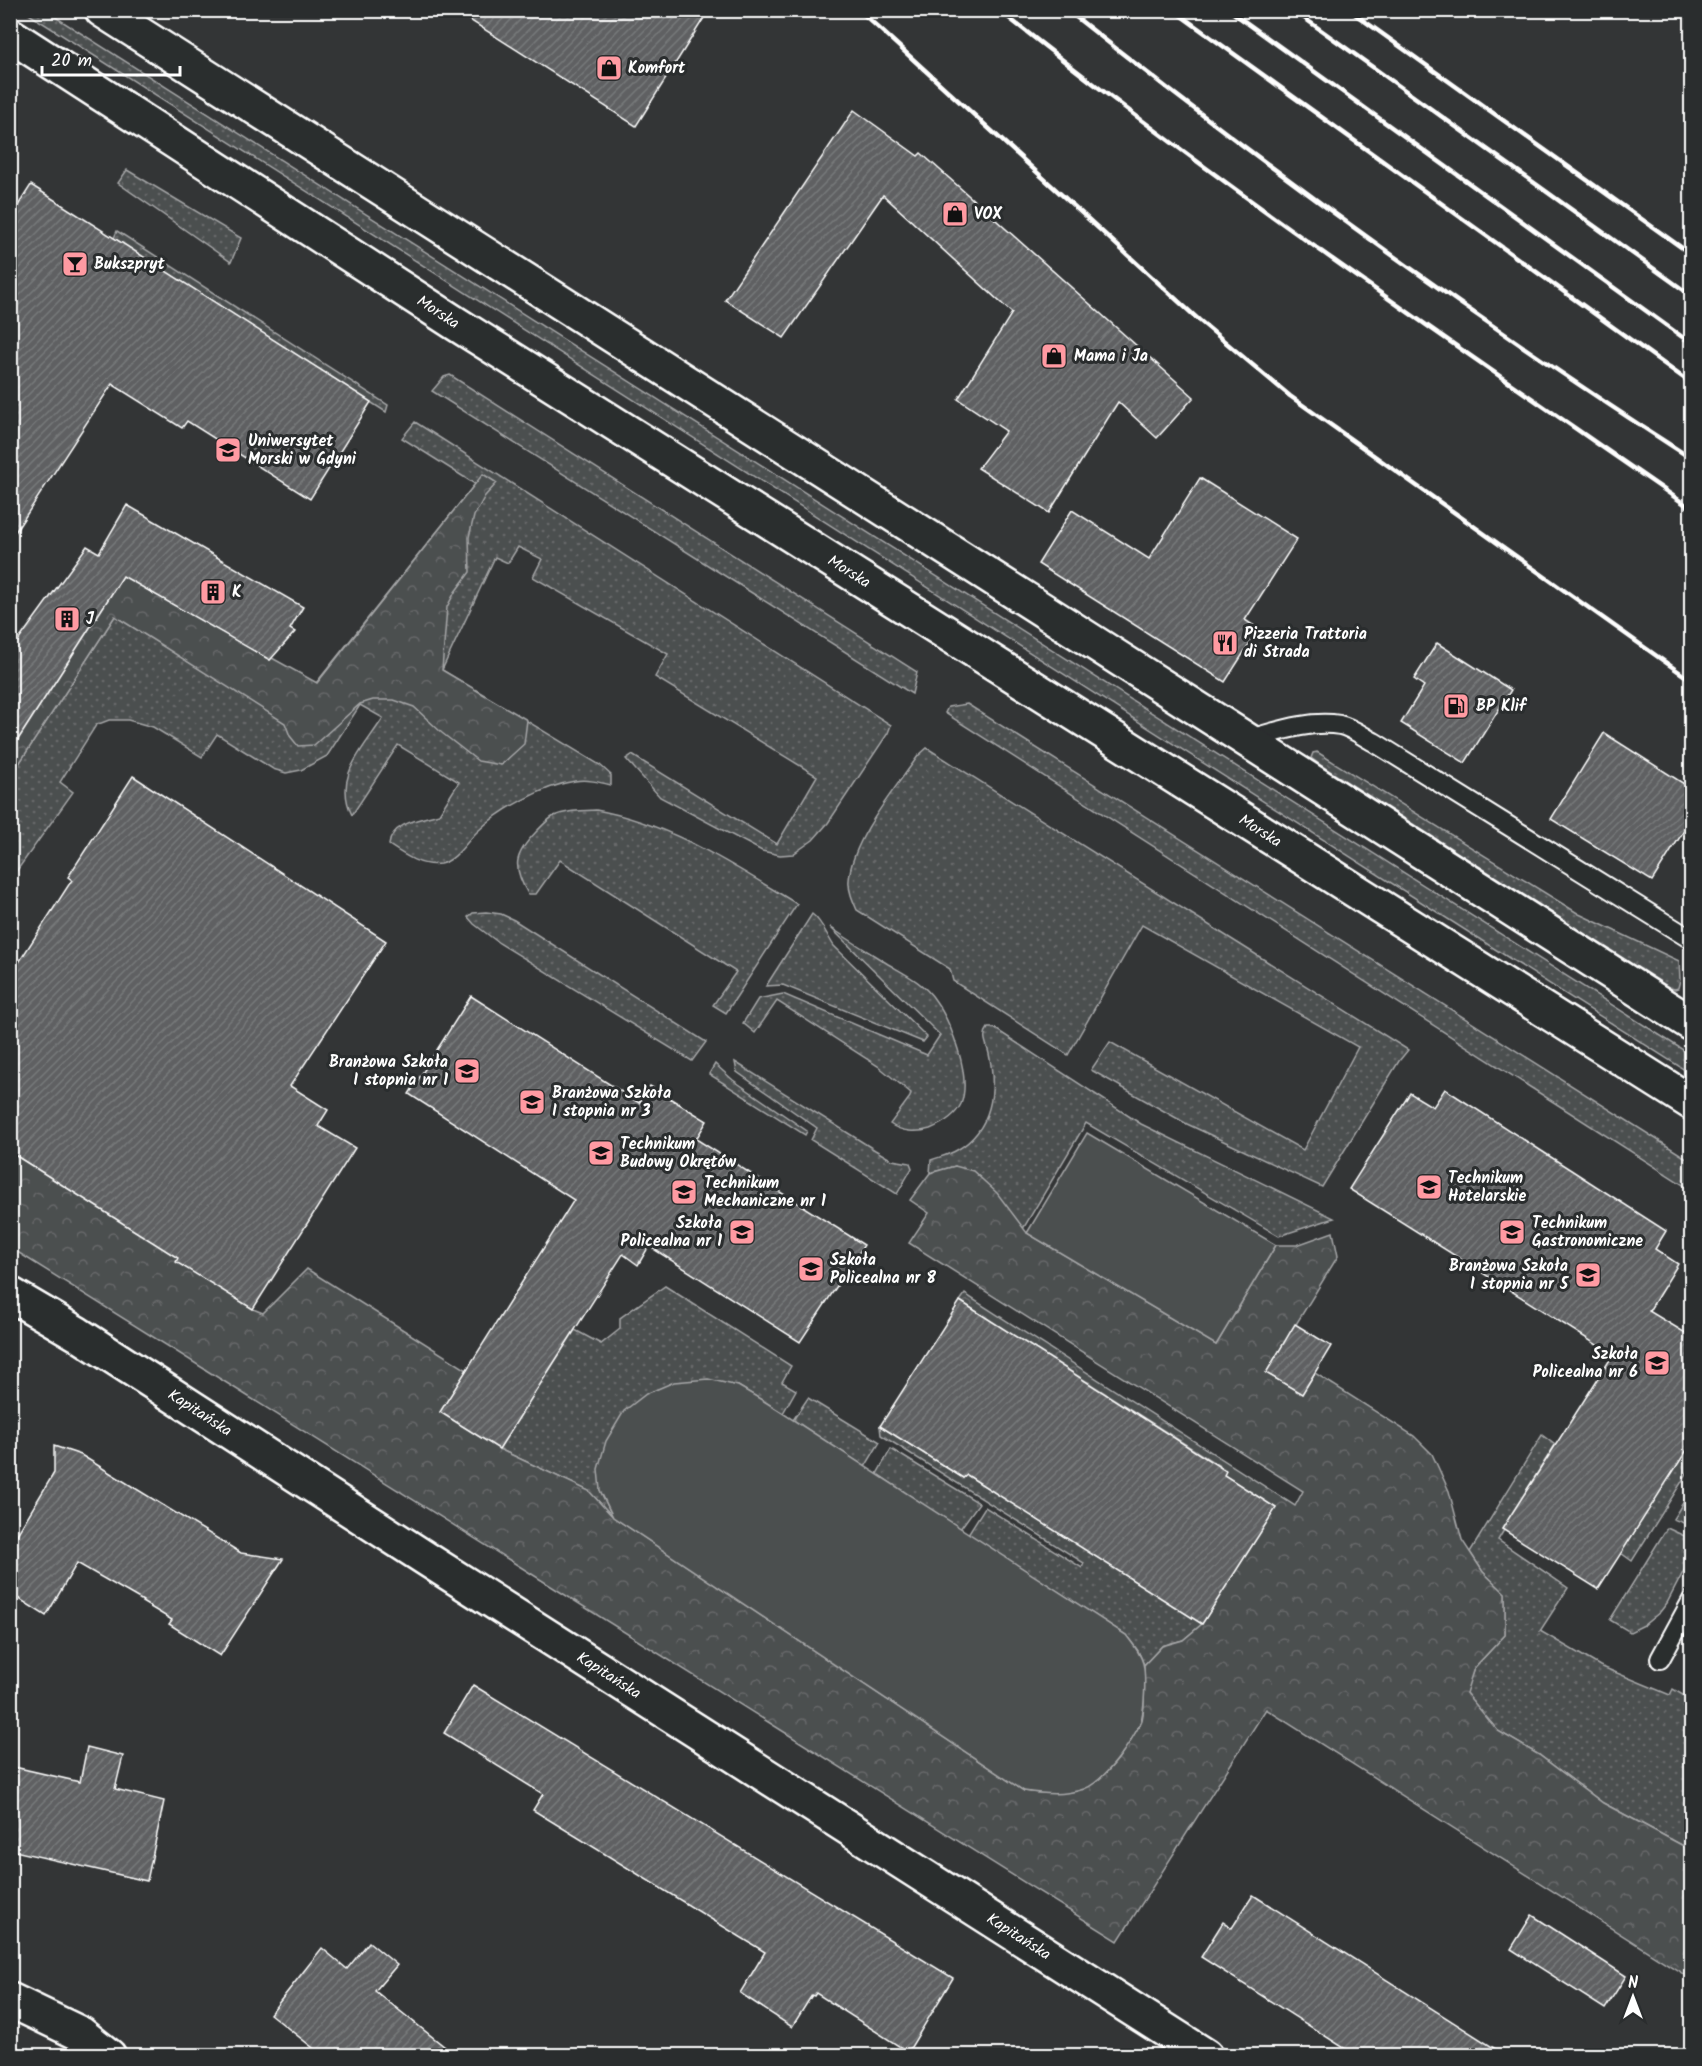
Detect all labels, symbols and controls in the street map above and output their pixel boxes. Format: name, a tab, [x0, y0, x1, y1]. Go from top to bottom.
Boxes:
scale bar	[42, 39, 180, 77]
text: 20 m	[51, 47, 92, 76]
shop icon: Komfort	[594, 53, 624, 83]
place label: Komfort	[628, 56, 686, 81]
shop icon: VOX	[940, 199, 970, 229]
place label: VOX	[974, 202, 1002, 227]
bar icon: Bukszpryt	[60, 249, 90, 279]
place label: Bukszpryt	[94, 252, 166, 277]
street label: Morska	[412, 289, 465, 335]
shop icon: Mama i Ja	[1039, 341, 1069, 371]
place label: Mama i Ja	[1074, 344, 1148, 369]
place label: Uniwersytet Morski w Gdyni	[248, 429, 357, 472]
school or university icon: Uniwersytet Morski w Gdyni	[213, 435, 243, 465]
street label: Morska	[823, 548, 876, 595]
building icon: K	[198, 577, 228, 607]
place label: K	[232, 580, 242, 605]
building icon: J	[52, 604, 82, 634]
place label: J	[86, 607, 95, 632]
place label: Pizzeria Trattoria di Strada	[1244, 622, 1367, 665]
restaurant icon: Pizzeria Trattoria di Strada	[1210, 628, 1240, 658]
fuel station icon: BP Klif	[1441, 691, 1471, 721]
place label: BP Klif	[1476, 694, 1528, 719]
street label: Morska	[1234, 808, 1287, 854]
place label: Branżowa Szkoła I stopnia nr 1	[329, 1050, 448, 1093]
school or university icon: Branżowa Szkoła I stopnia nr 1	[452, 1056, 482, 1086]
place label: Branżowa Szkoła I stopnia nr 3	[552, 1081, 671, 1124]
school or university icon: Branżowa Szkoła I stopnia nr 3	[517, 1087, 547, 1117]
place label: Technikum Budowy Okrętów	[620, 1132, 737, 1175]
school or university icon: Technikum Budowy Okrętów	[586, 1138, 616, 1168]
place label: Technikum Hotelarskie	[1448, 1166, 1526, 1209]
place label: Technikum Mechaniczne nr 1	[704, 1171, 826, 1214]
school or university icon: Technikum Hotelarskie	[1414, 1172, 1444, 1202]
school or university icon: Technikum Mechaniczne nr 1	[669, 1177, 699, 1207]
place label: Szkoła Policealna nr 1	[621, 1211, 722, 1254]
place label: Technikum Gastronomiczne	[1532, 1211, 1643, 1254]
school or university icon: Szkoła Policealna nr 1	[727, 1217, 757, 1247]
school or university icon: Technikum Gastronomiczne	[1497, 1217, 1527, 1247]
place label: Szkoła Policealna nr 8	[830, 1248, 937, 1291]
school or university icon: Szkoła Policealna nr 8	[796, 1254, 826, 1284]
place label: Branżowa Szkoła I stopnia nr 5	[1449, 1254, 1570, 1297]
school or university icon: Branżowa Szkoła I stopnia nr 5	[1573, 1260, 1603, 1290]
place label: Szkoła Policealna nr 6	[1533, 1342, 1638, 1385]
school or university icon: Szkoła Policealna nr 6	[1642, 1348, 1672, 1378]
street label: Kapitańska	[163, 1383, 237, 1443]
street label: Kapitańska	[572, 1645, 646, 1705]
street label: Kapitańska	[981, 1907, 1056, 1967]
north arrow	[1603, 1967, 1663, 2027]
text: N	[1628, 1971, 1638, 1996]

